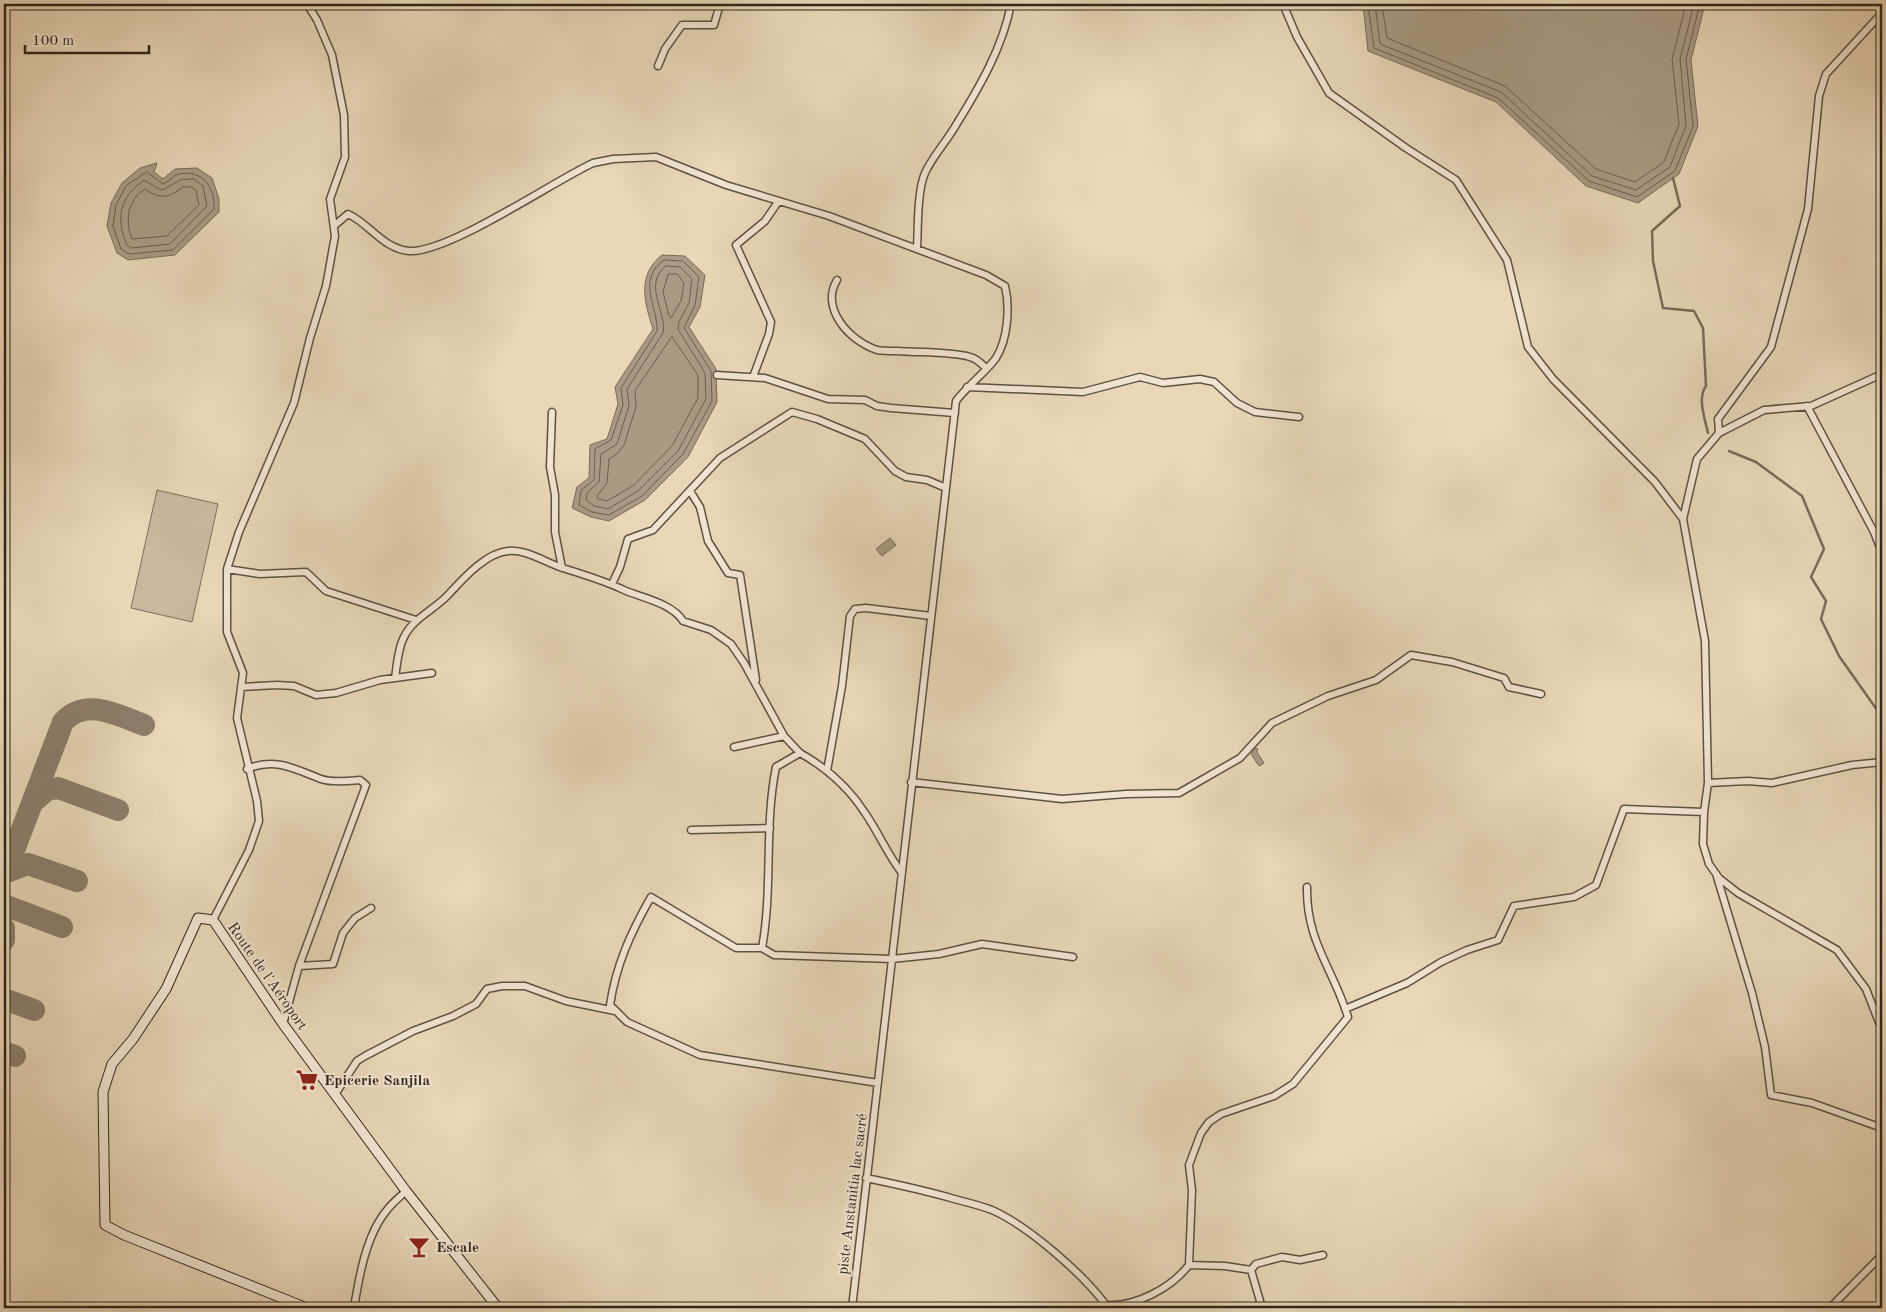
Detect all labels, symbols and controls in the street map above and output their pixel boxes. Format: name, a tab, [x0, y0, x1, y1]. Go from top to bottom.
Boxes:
scale bar	[25, 22, 149, 54]
text: 100 m	[32, 34, 74, 49]
street label: Route de l'Aéroport	[224, 920, 310, 1033]
supermarket icon: Epicerie Sanjila	[294, 1067, 320, 1093]
place label: Epicerie Sanjila	[324, 1074, 430, 1089]
street label: piste Anstanitia lac sacré	[836, 1113, 871, 1276]
bar icon: Escale	[406, 1234, 432, 1260]
place label: Escale	[436, 1241, 479, 1256]

